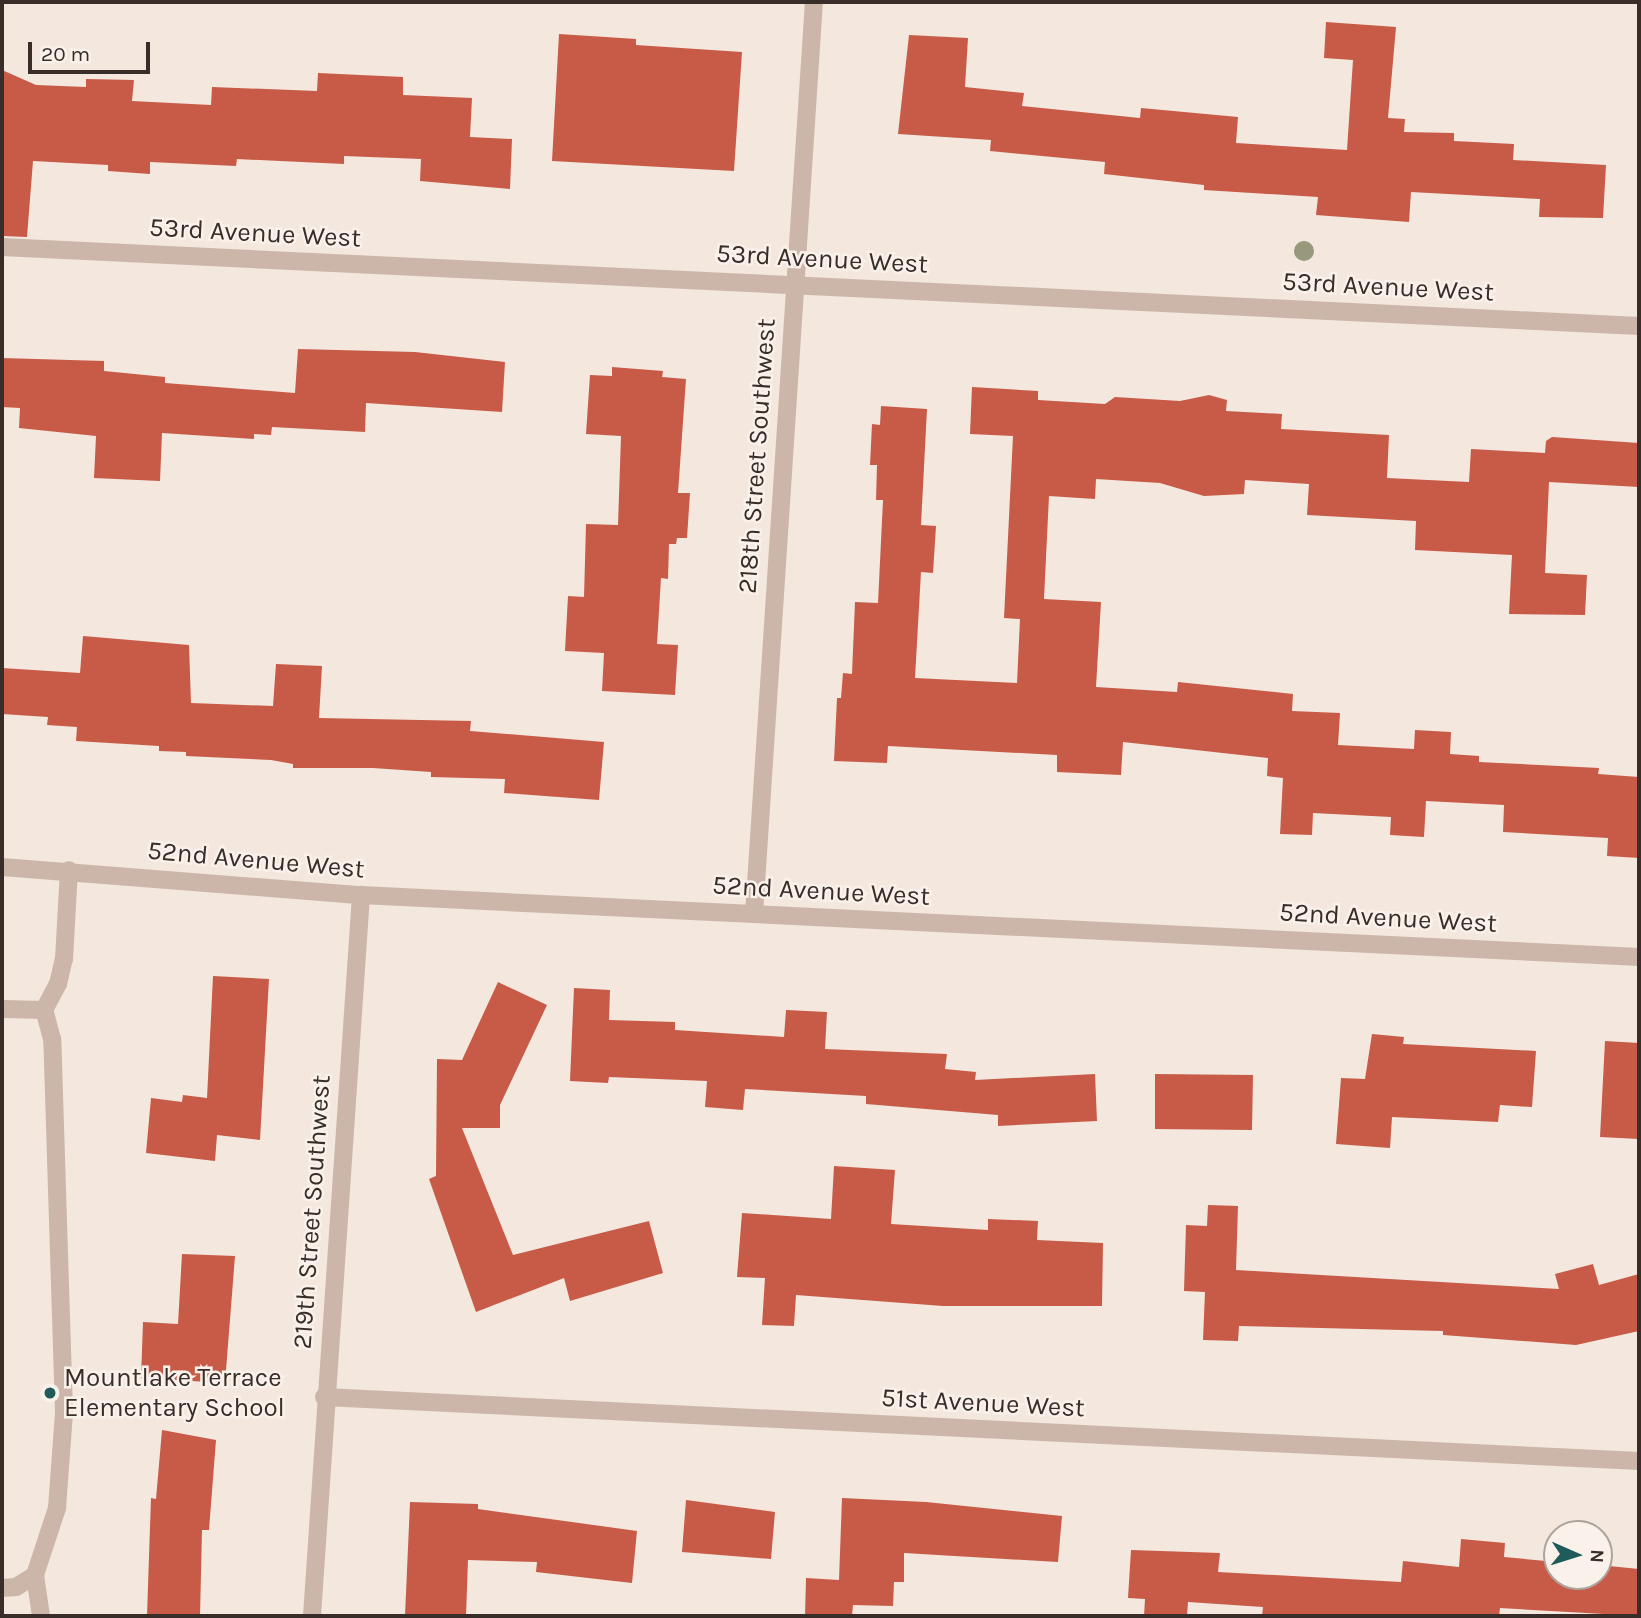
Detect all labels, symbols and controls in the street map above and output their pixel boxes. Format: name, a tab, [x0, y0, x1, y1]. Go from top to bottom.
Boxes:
scale bar	[32, 28, 154, 72]
text: 20 m	[41, 42, 90, 66]
street label: 53rd Avenue West	[148, 212, 362, 254]
street label: 53rd Avenue West	[715, 238, 929, 280]
street label: 53rd Avenue West	[1281, 266, 1495, 308]
street label: 218th Street Southwest	[732, 317, 782, 595]
street label: 52nd Avenue West	[146, 835, 366, 885]
street label: 52nd Avenue West	[711, 870, 931, 912]
street label: 52nd Avenue West	[1278, 897, 1498, 939]
street label: 219th Street Southwest	[287, 1074, 337, 1350]
place label: Mountlake Terrace Elementary School	[64, 1362, 285, 1424]
street label: 51st Avenue West	[880, 1382, 1086, 1424]
marker: Mountlake Terrace Elementary School	[42, 1385, 58, 1401]
north arrow	[1543, 1520, 1613, 1590]
text: N	[1586, 1549, 1608, 1563]

